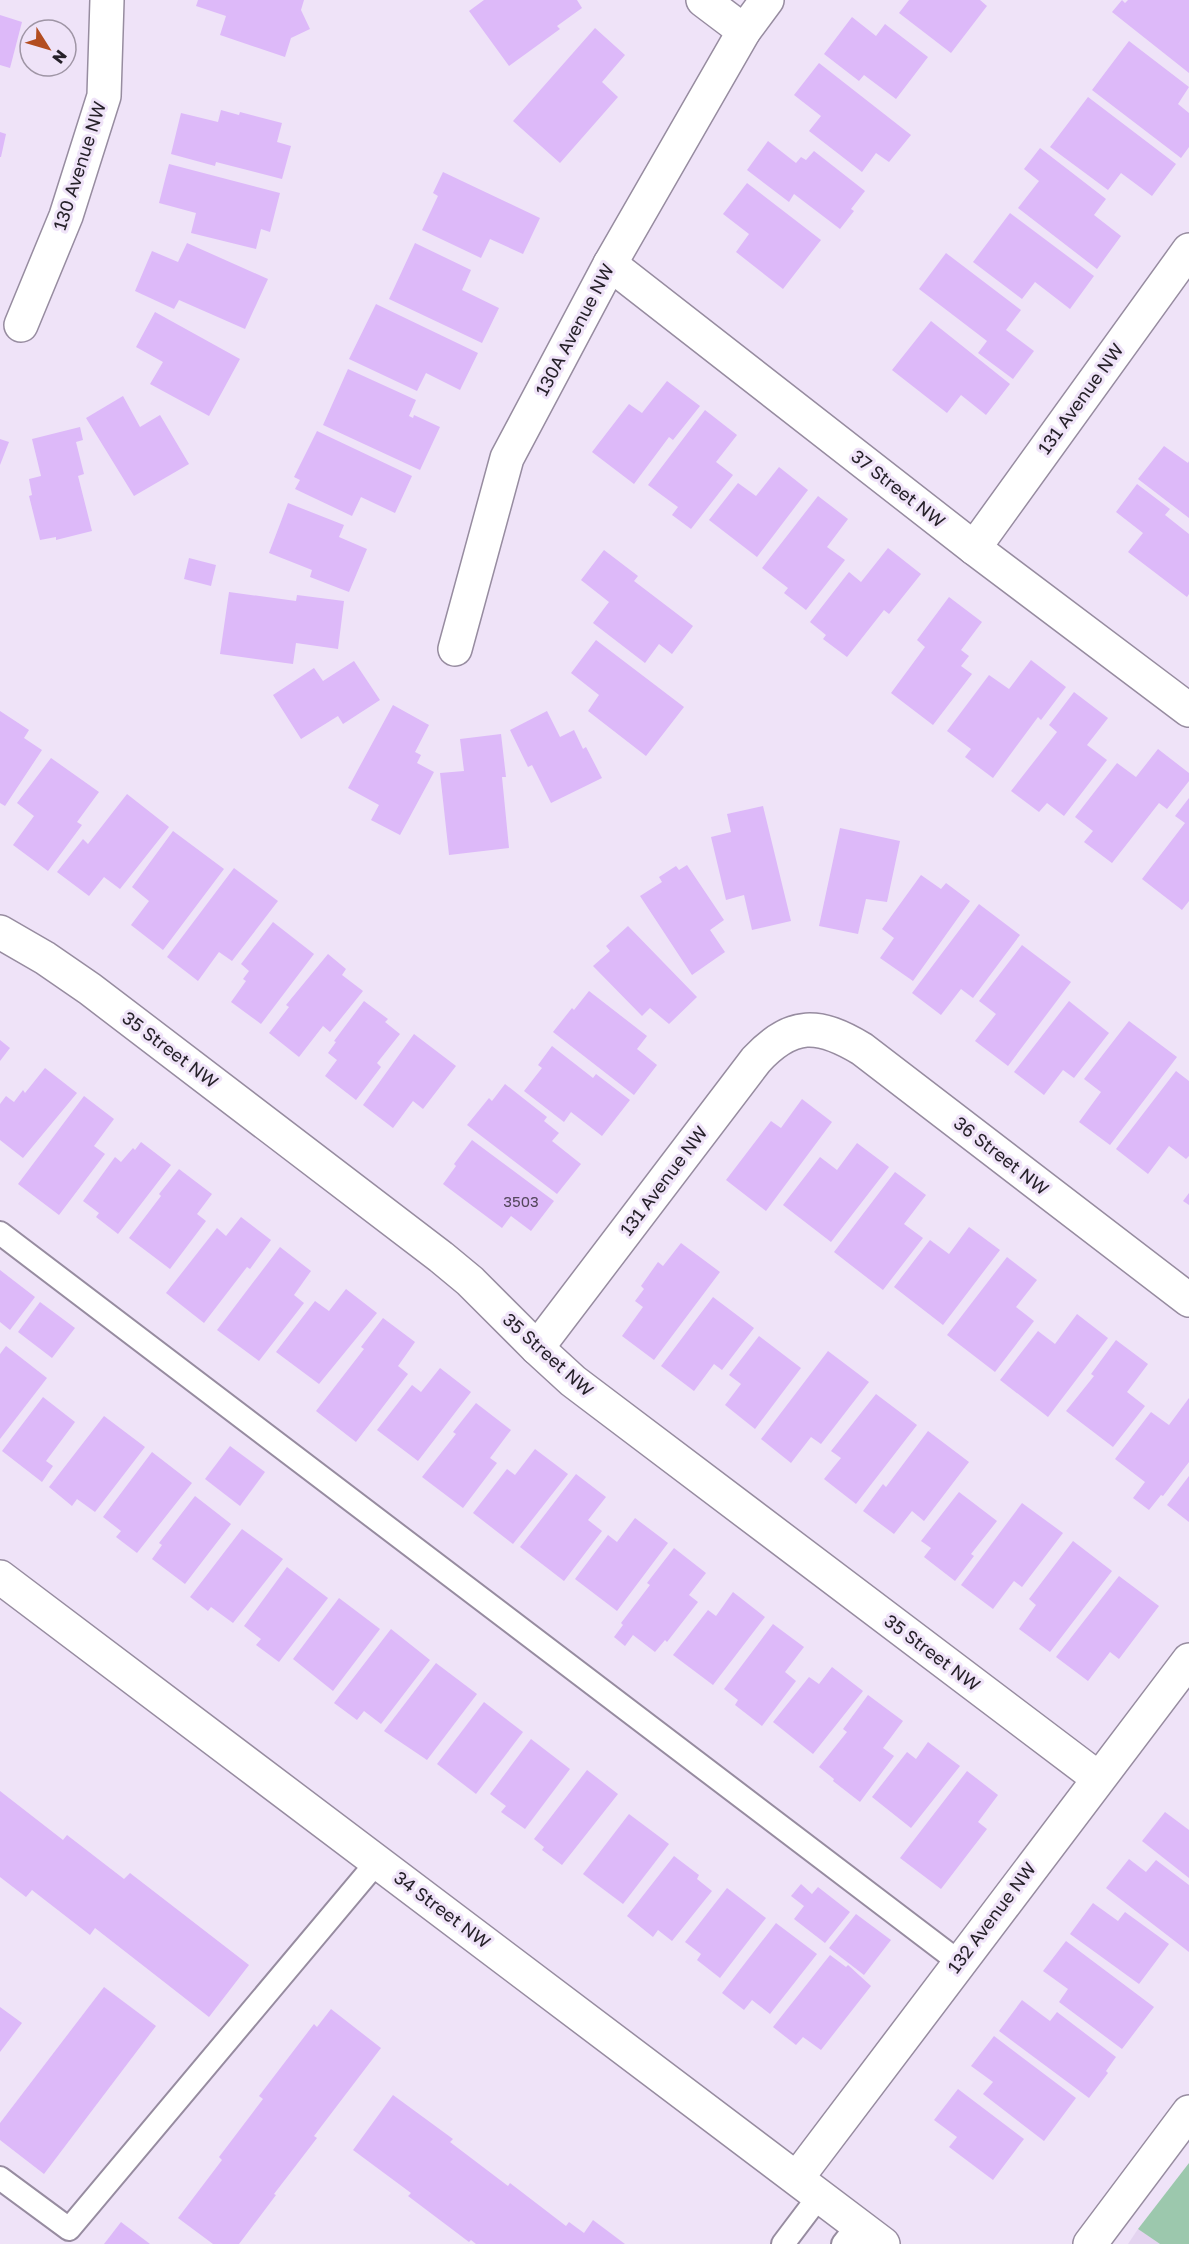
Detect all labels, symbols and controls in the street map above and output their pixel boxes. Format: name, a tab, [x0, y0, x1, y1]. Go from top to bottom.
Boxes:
north arrow	[18, 18, 78, 78]
text: N	[48, 46, 72, 68]
street label: 130 Avenue NW	[48, 99, 110, 233]
street label: 130A Avenue NW	[530, 260, 618, 399]
street label: 131 Avenue NW	[1033, 339, 1128, 458]
street label: 37 Street NW	[847, 445, 950, 532]
street label: 35 Street NW	[118, 1006, 223, 1092]
street label: 36 Street NW	[950, 1111, 1054, 1199]
street label: 131 Avenue NW	[615, 1121, 712, 1240]
house number: 3503	[503, 1192, 539, 1210]
street label: 35 Street NW	[499, 1308, 598, 1401]
street label: 35 Street NW	[880, 1609, 985, 1695]
street label: 132 Avenue NW	[942, 1858, 1040, 1977]
street label: 34 Street NW	[390, 1866, 495, 1953]

